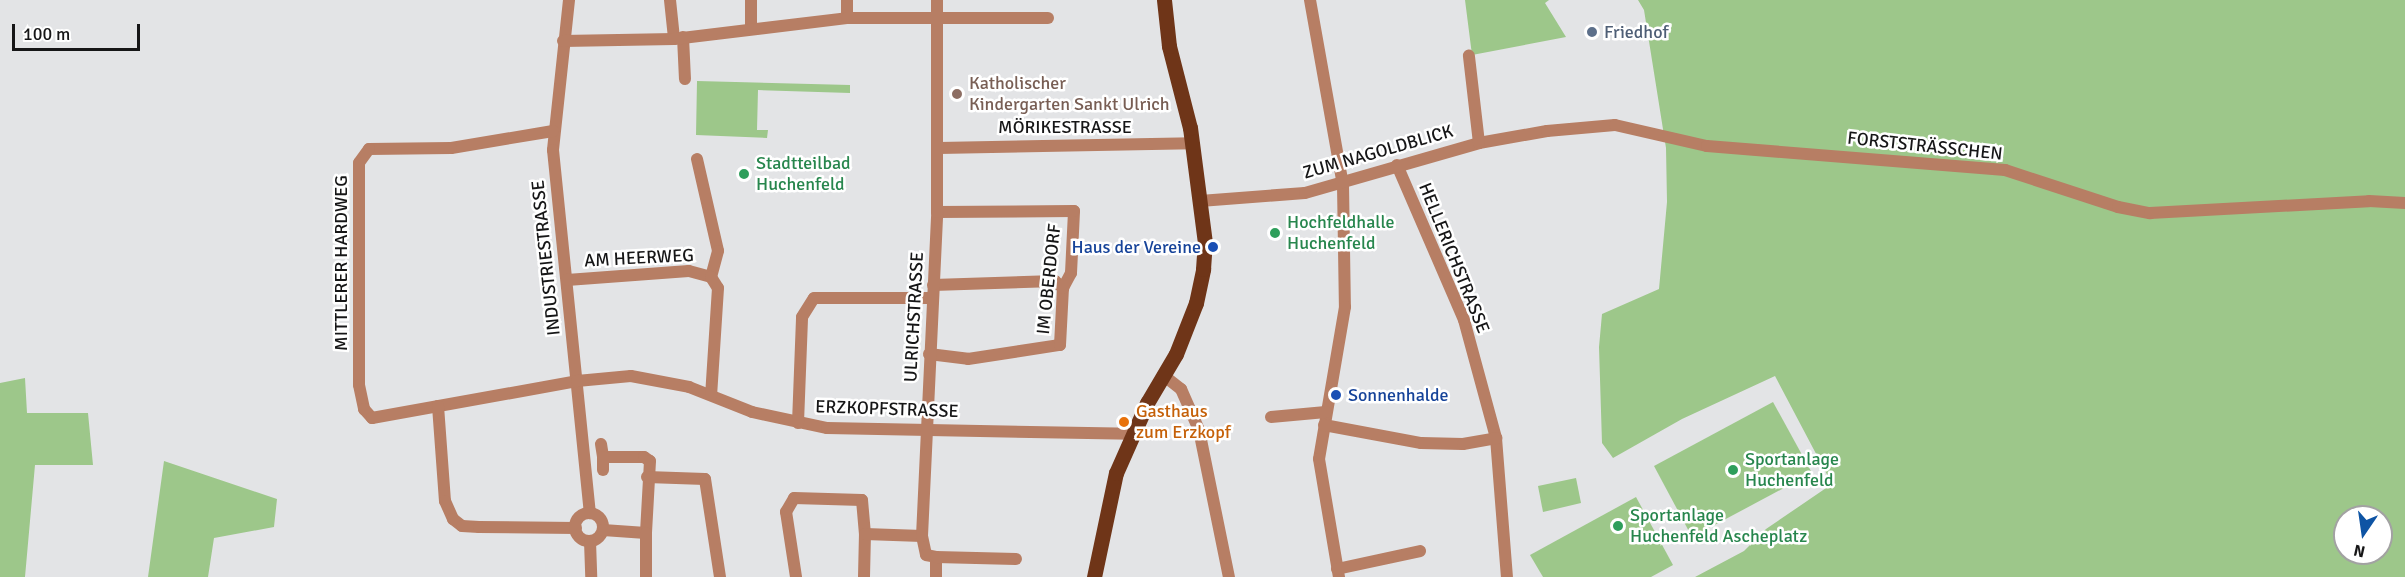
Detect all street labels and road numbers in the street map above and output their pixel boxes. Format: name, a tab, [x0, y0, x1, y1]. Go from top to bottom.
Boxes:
street label: MÖRIKESTRASSE	[998, 116, 1132, 138]
street label: ZUM NAGOLDBLICK	[1301, 120, 1455, 184]
street label: FORSTSTRÄSSCHEN	[1846, 127, 2004, 165]
street label: MITTLERER HARDWEG	[330, 175, 352, 351]
street label: INDUSTRIESTRASSE	[527, 179, 565, 337]
street label: HELLERICHSTRASSE	[1414, 180, 1494, 336]
street label: IM OBERDORF	[1032, 223, 1066, 335]
street label: AM HEERWEG	[584, 244, 694, 272]
street label: ULRICHSTRASSE	[900, 251, 928, 383]
street label: ERZKOPFSTRASSE	[815, 396, 959, 422]

